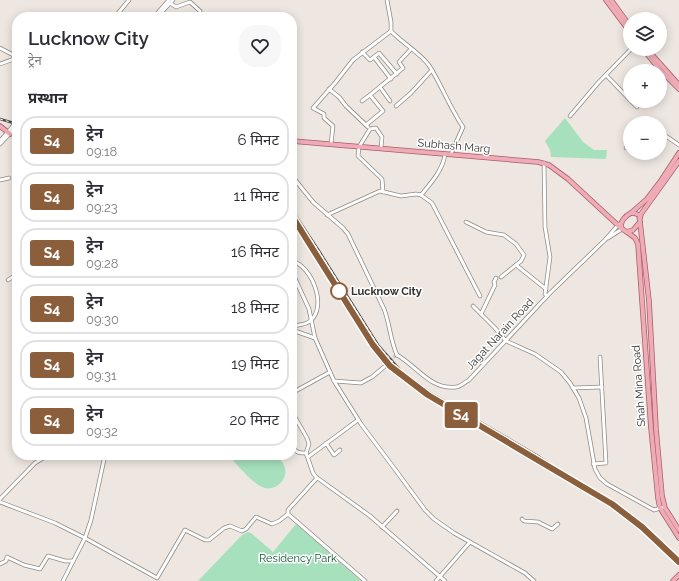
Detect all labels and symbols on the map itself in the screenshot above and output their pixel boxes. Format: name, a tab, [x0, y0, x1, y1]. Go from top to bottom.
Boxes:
street label: Subhash Marg	[417, 136, 491, 156]
marker: Lucknow City	[330, 282, 348, 300]
place label: Lucknow City	[351, 285, 422, 298]
street label: Jagat Narain Road	[464, 296, 536, 372]
street label: Shah Mina Road	[630, 345, 648, 427]
line badge: S4	[443, 402, 479, 428]
park label: Residency Park	[259, 552, 337, 565]

